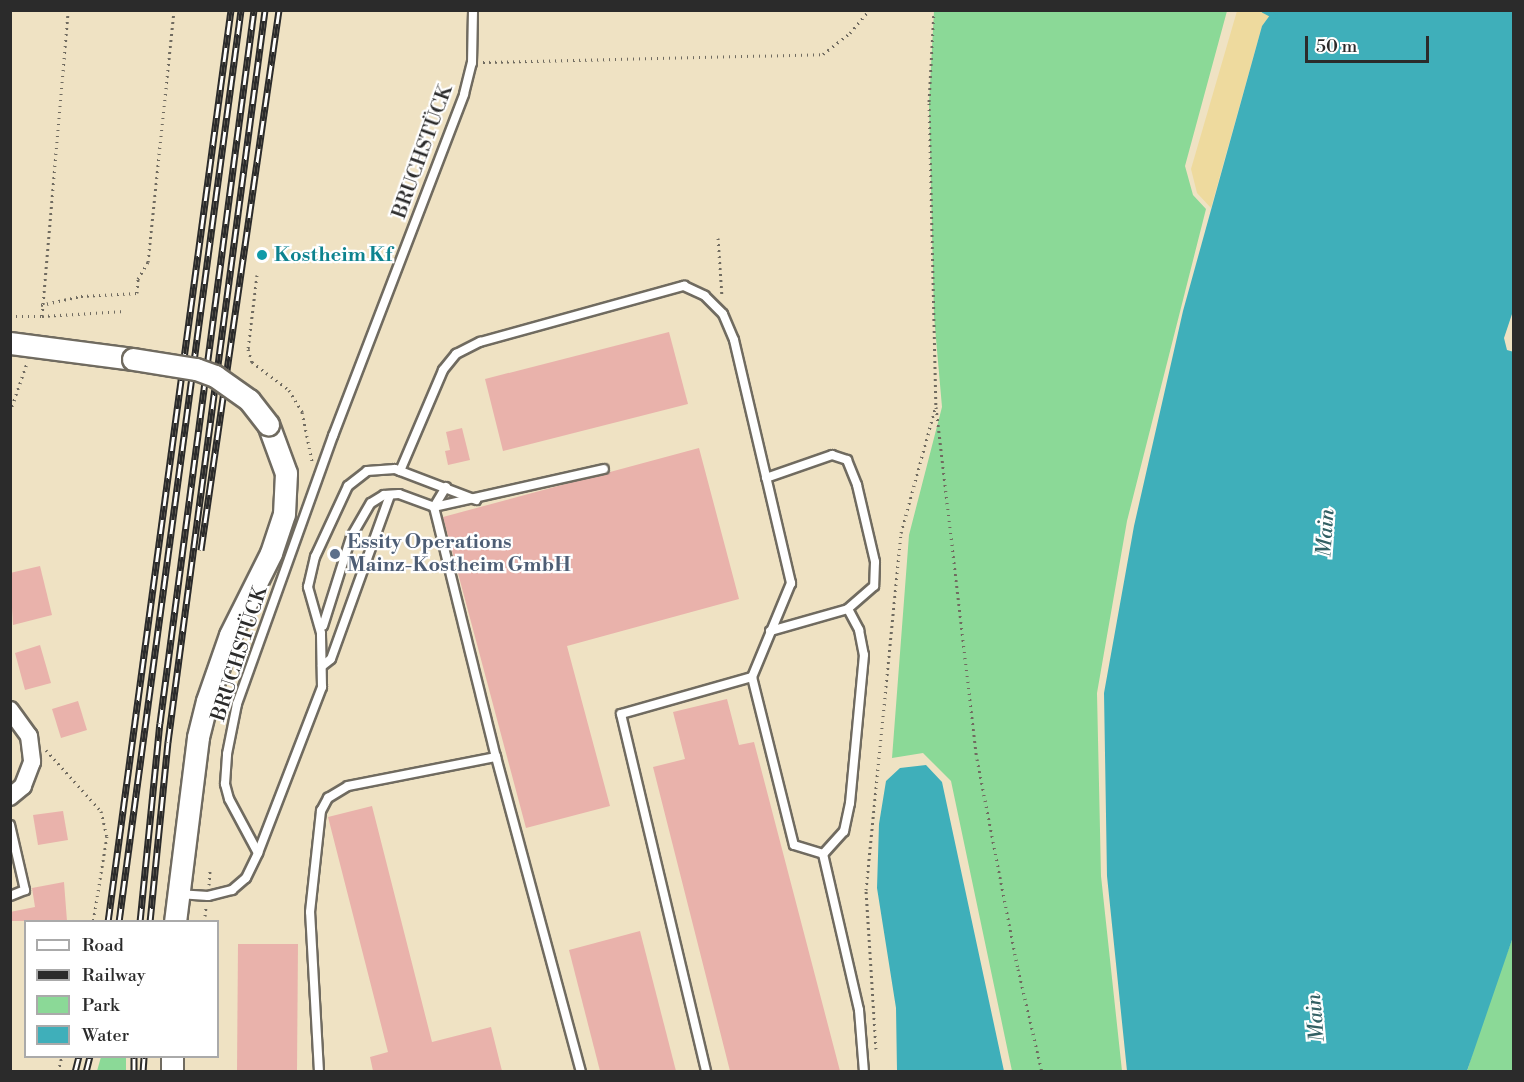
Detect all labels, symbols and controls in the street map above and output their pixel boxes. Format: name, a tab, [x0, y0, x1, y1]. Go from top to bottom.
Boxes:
scale bar	[1308, 24, 1432, 62]
text: 50 m	[1316, 35, 1357, 58]
street label: BRUCHSTÜCK	[388, 82, 458, 222]
place label: Kostheim Kf	[274, 243, 392, 267]
marker: Kostheim Kf	[255, 248, 269, 262]
water label: Main	[1312, 508, 1340, 558]
place label: Essity Operations Mainz-Kostheim GmbH	[347, 530, 571, 577]
marker: Essity Operations Mainz-Kostheim GmbH	[328, 547, 342, 561]
street label: BRUCHSTÜCK	[207, 584, 273, 724]
legend	[24, 920, 219, 1058]
text: Road	[82, 934, 124, 957]
text: Railway	[82, 964, 145, 987]
water label: Main	[1301, 993, 1331, 1043]
text: Park	[82, 994, 119, 1017]
text: Water	[82, 1024, 129, 1047]

